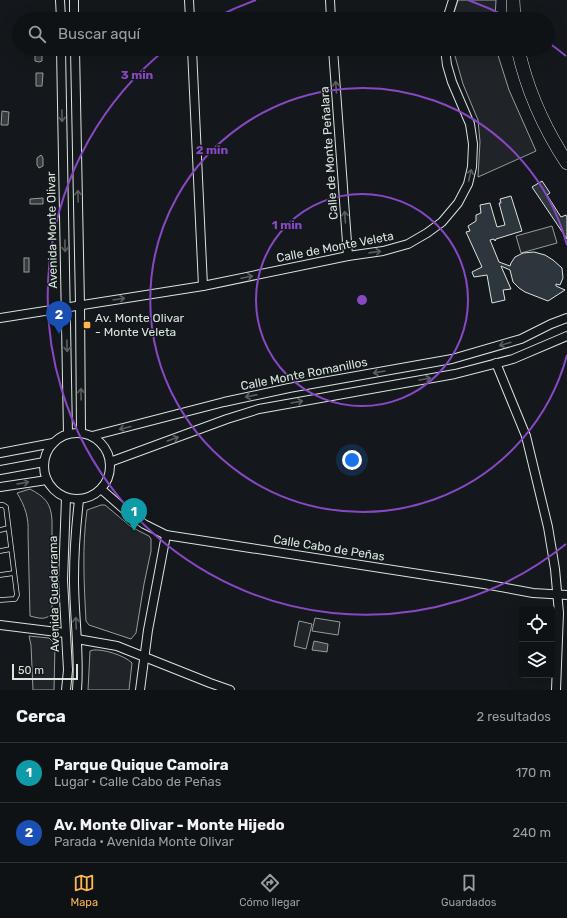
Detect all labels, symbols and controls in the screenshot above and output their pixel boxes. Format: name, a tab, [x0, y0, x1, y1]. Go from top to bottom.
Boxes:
search box	[12, 12, 555, 56]
icon: search	[26, 23, 48, 45]
text: Buscar aquí	[58, 25, 140, 43]
text: 3 min	[121, 68, 154, 82]
one-way arrow	[332, 81, 339, 94]
street label: Calle de Monte Peñalara	[317, 86, 341, 220]
one-way arrow	[58, 109, 66, 122]
text: 2 min	[196, 143, 229, 157]
one-way arrow	[467, 169, 474, 182]
street label: Avenida Monte Olivar	[44, 171, 60, 289]
one-way arrow	[74, 190, 82, 203]
one-way arrow	[342, 211, 349, 224]
text: 1 min	[272, 218, 303, 232]
street label: Calle de Monte Veleta	[275, 229, 395, 265]
one-way arrow	[61, 239, 68, 252]
one-way arrow	[368, 248, 381, 256]
one-way arrow	[240, 272, 253, 280]
centre of rings	[355, 293, 369, 307]
one-way arrow	[112, 295, 125, 303]
pin: 2	[46, 301, 72, 334]
place label: Av. Monte Olivar - Monte Veleta	[95, 311, 185, 339]
marker: Av. Monte Olivar - Monte Veleta	[82, 320, 92, 330]
one-way arrow	[63, 339, 71, 352]
one-way arrow	[499, 341, 512, 348]
street label: Calle Monte Romanillos	[239, 355, 369, 393]
one-way arrow	[373, 368, 386, 376]
one-way arrow	[418, 375, 431, 383]
one-way arrow	[77, 388, 85, 401]
one-way arrow	[245, 393, 258, 401]
one-way arrow	[290, 398, 303, 406]
one-way arrow	[119, 425, 132, 432]
one-way arrow	[167, 435, 179, 443]
your location	[342, 450, 362, 470]
one-way arrow	[16, 479, 29, 487]
pin: 1	[121, 498, 147, 531]
street label: Calle Cabo de Peñas	[272, 532, 386, 564]
street label: Avenida Guadarrama	[46, 536, 62, 652]
map controls	[519, 606, 555, 678]
button: locate	[519, 606, 555, 642]
one-way arrow	[73, 617, 80, 630]
button: layers	[519, 642, 555, 678]
scale bar	[12, 662, 78, 681]
text: 50 m	[18, 664, 44, 677]
text: Cerca	[16, 706, 66, 726]
text: 2 resultados	[476, 709, 551, 724]
text: Parque Quique Camoira	[54, 756, 229, 774]
text: 1	[26, 765, 32, 780]
text: 170 m	[516, 765, 551, 780]
text: Lugar · Calle Cabo de Peñas	[54, 774, 221, 789]
text: Av. Monte Olivar - Monte Hijedo	[54, 816, 285, 834]
text: 2	[25, 825, 33, 840]
text: 240 m	[512, 825, 551, 840]
text: Parada · Avenida Monte Olivar	[54, 834, 234, 849]
tab: Mapa	[71, 872, 98, 909]
tab: Cómo llegar	[239, 872, 300, 909]
tab: Guardados	[441, 872, 496, 909]

